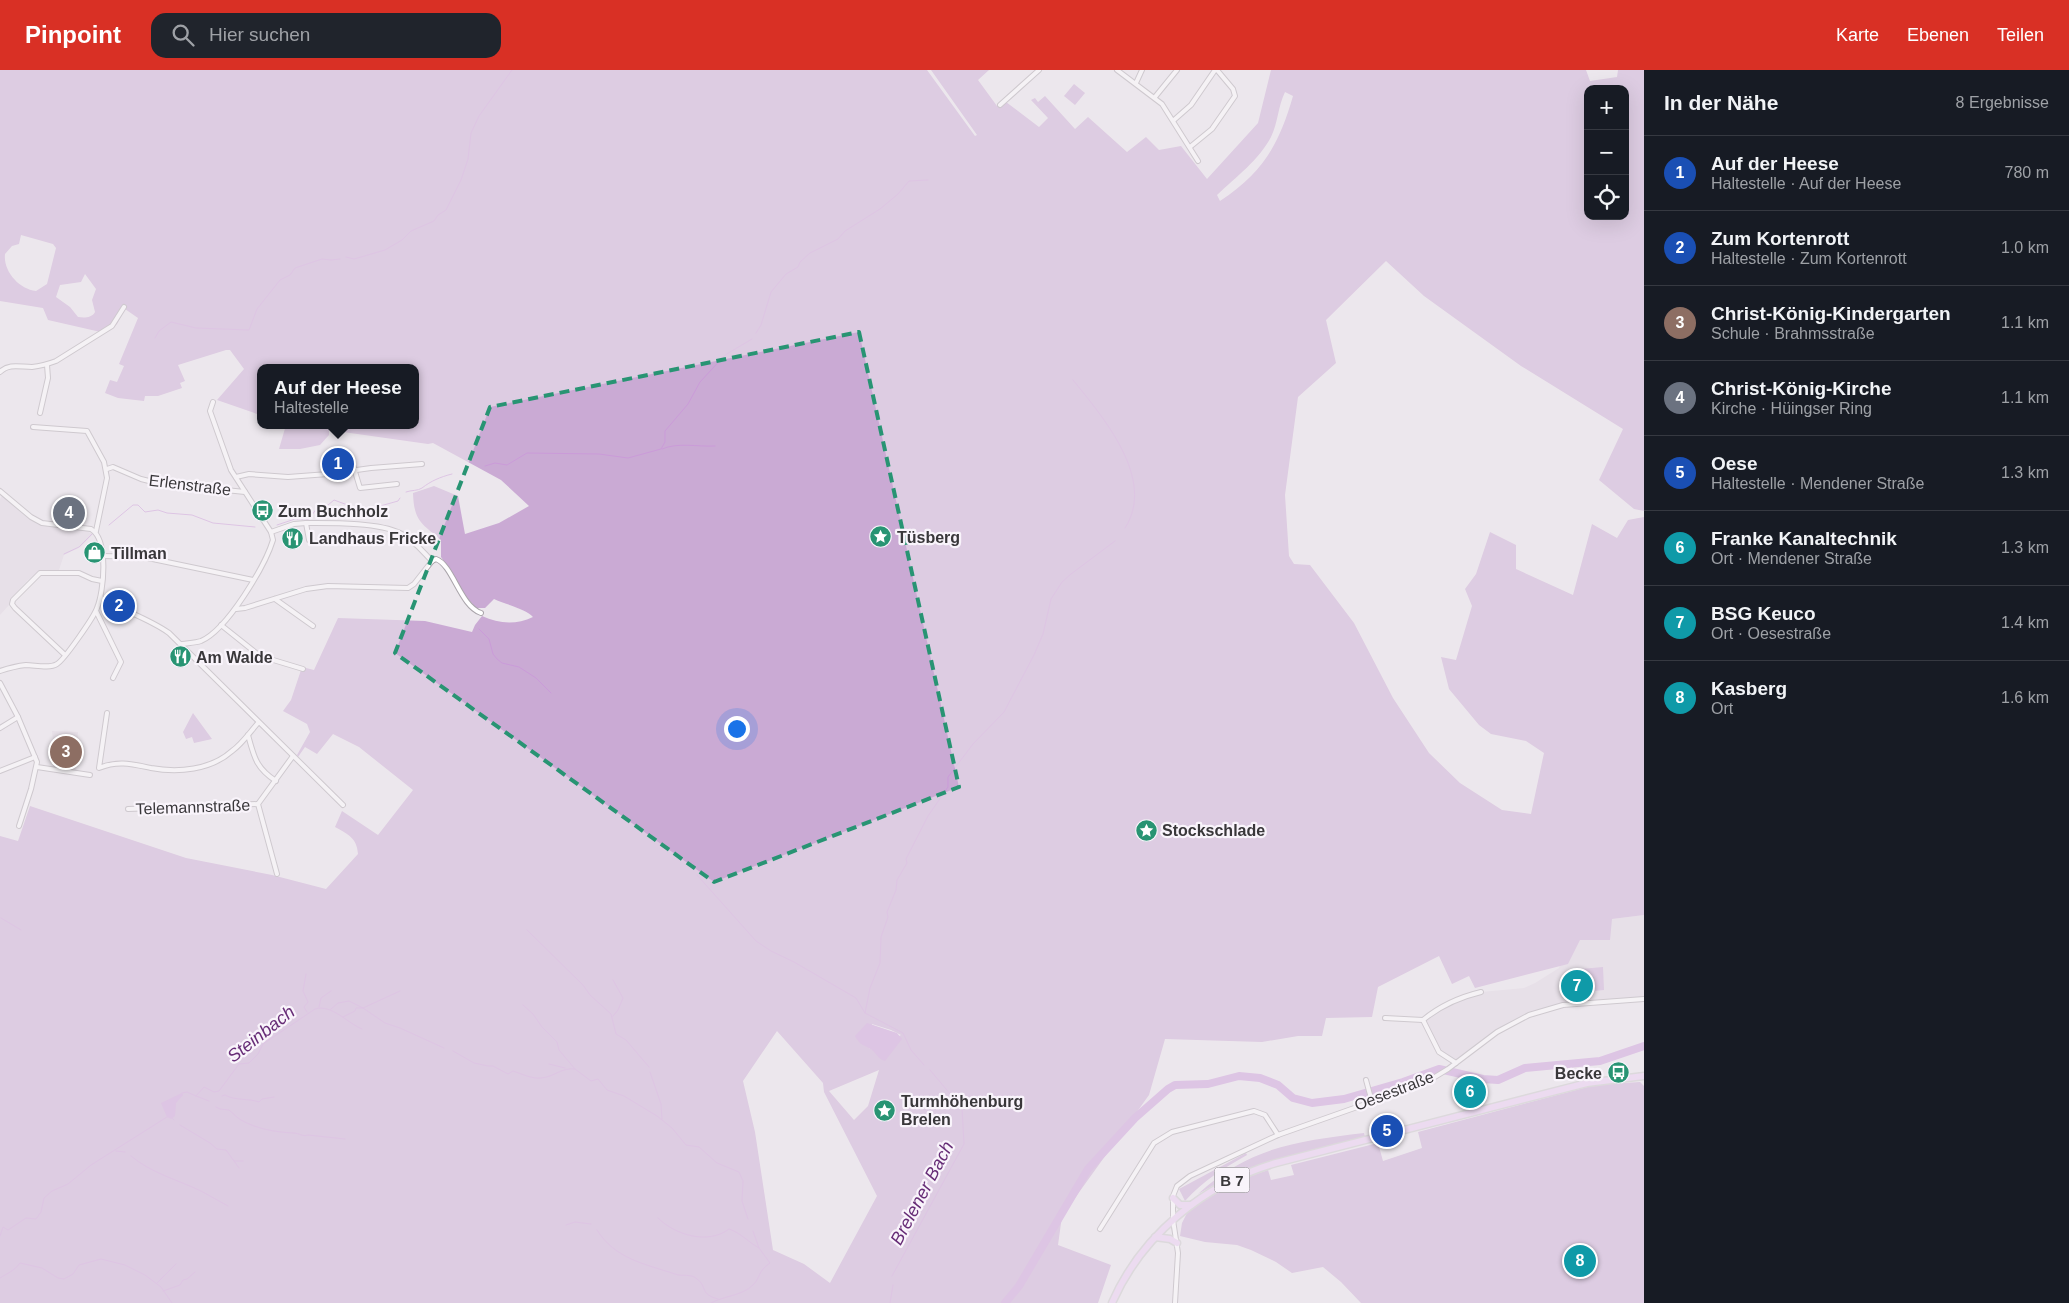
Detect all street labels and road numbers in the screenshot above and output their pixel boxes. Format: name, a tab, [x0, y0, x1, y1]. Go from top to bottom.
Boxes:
street label: Erlenstraße	[148, 472, 232, 498]
street label: Telemannstraße	[135, 796, 251, 817]
street label: Oesestraße	[1352, 1068, 1436, 1114]
road number: B 7	[1214, 1168, 1250, 1192]

